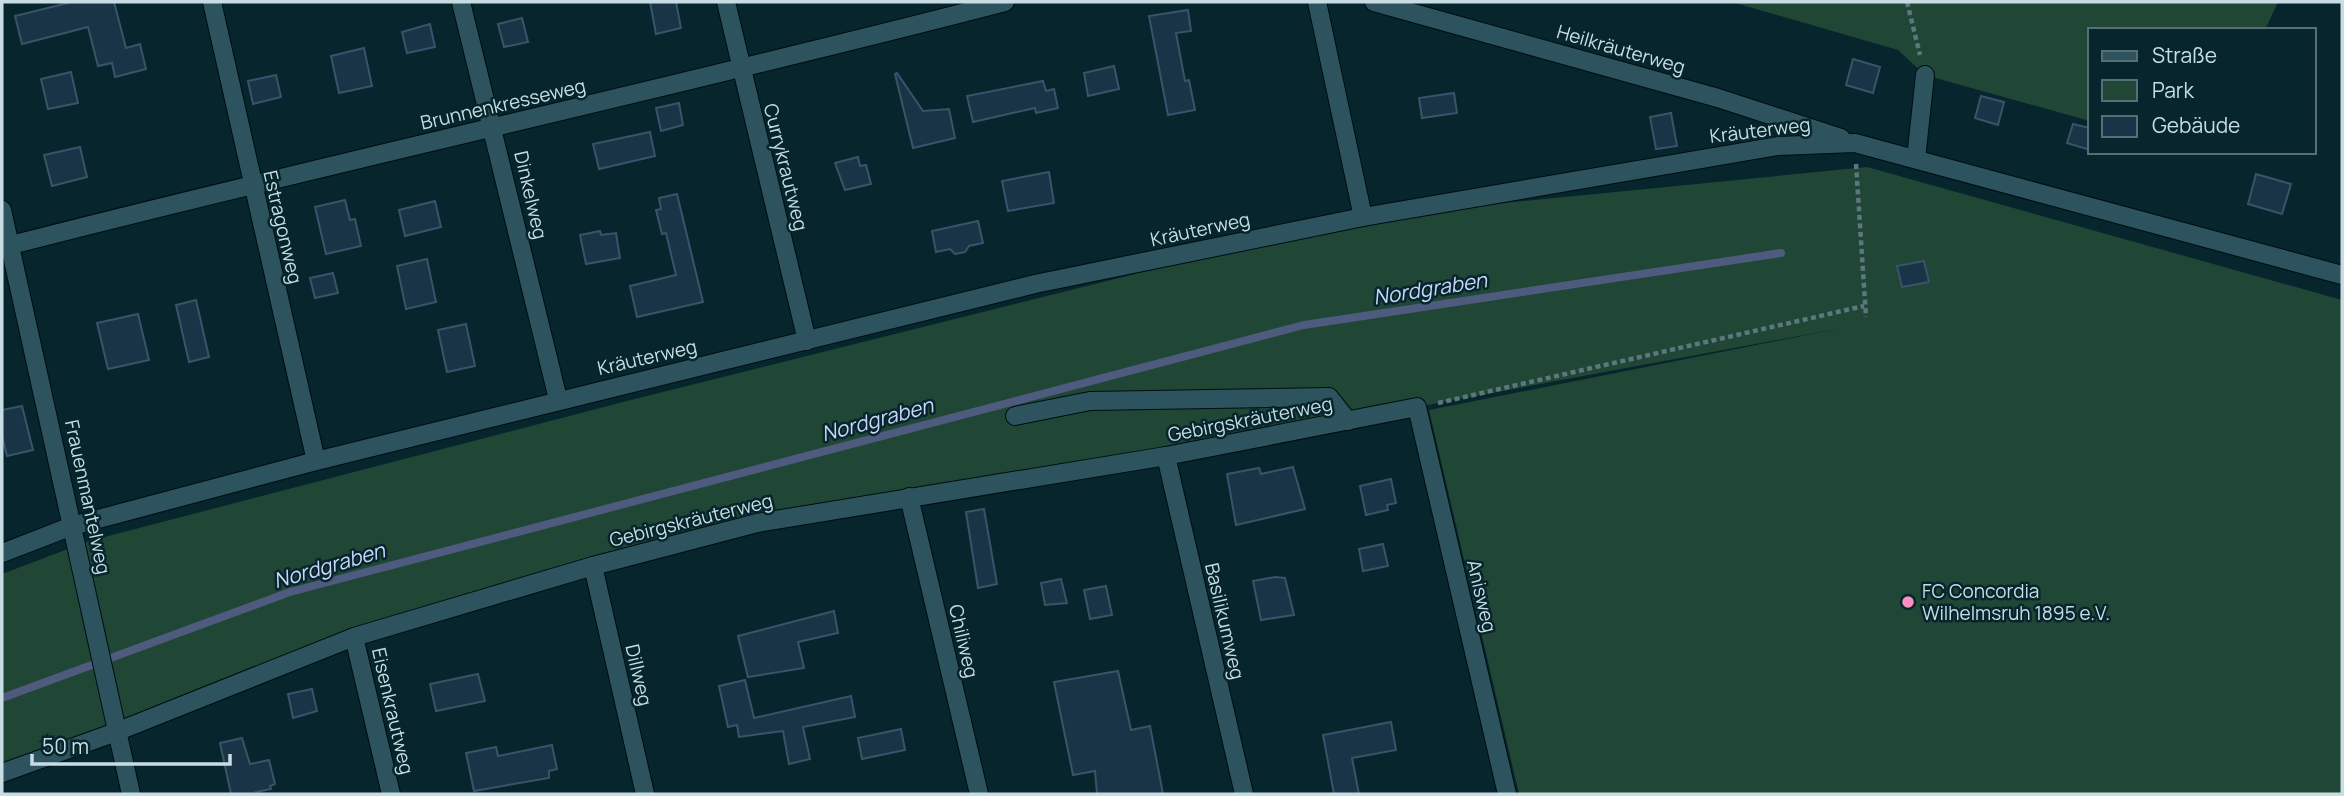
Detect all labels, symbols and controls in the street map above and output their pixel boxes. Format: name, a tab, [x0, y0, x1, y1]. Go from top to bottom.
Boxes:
street label: Heilkräuterweg	[1554, 18, 1688, 80]
legend	[2088, 28, 2316, 154]
text: Straße	[2152, 41, 2217, 69]
street label: Brunnenkresseweg	[418, 72, 588, 136]
text: Park	[2152, 76, 2194, 104]
street label: Currykrautweg	[758, 101, 814, 233]
street label: Kräuterweg	[1708, 111, 1812, 149]
text: Gebäude	[2152, 111, 2240, 139]
street label: Dinkelweg	[508, 148, 554, 242]
street label: Estragonweg	[257, 168, 309, 286]
street label: Kräuterweg	[1148, 206, 1252, 252]
water label: Nordgraben	[1371, 265, 1490, 311]
street label: Kräuterweg	[595, 333, 699, 381]
water label: Nordgraben	[818, 390, 937, 447]
street label: Gebirgskräuterweg	[1165, 390, 1335, 448]
street label: Frauenmantelweg	[59, 417, 117, 577]
street label: Gebirgskräuterweg	[607, 487, 775, 553]
water label: Nordgraben	[270, 535, 389, 594]
street label: Anisweg	[1461, 557, 1503, 635]
street label: Basilikumweg	[1199, 560, 1251, 682]
place label: FC Concordia Wilhelmsruh 1895 e.V.	[1922, 578, 2110, 626]
marker: FC Concordia Wilhelmsruh 1895 e.V.	[1900, 594, 1916, 610]
street label: Chiliweg	[943, 602, 985, 680]
street label: Dillweg	[619, 642, 659, 708]
street label: Eisenkrautweg	[366, 645, 420, 777]
scale bar	[32, 722, 229, 766]
text: 50 m	[42, 732, 89, 760]

